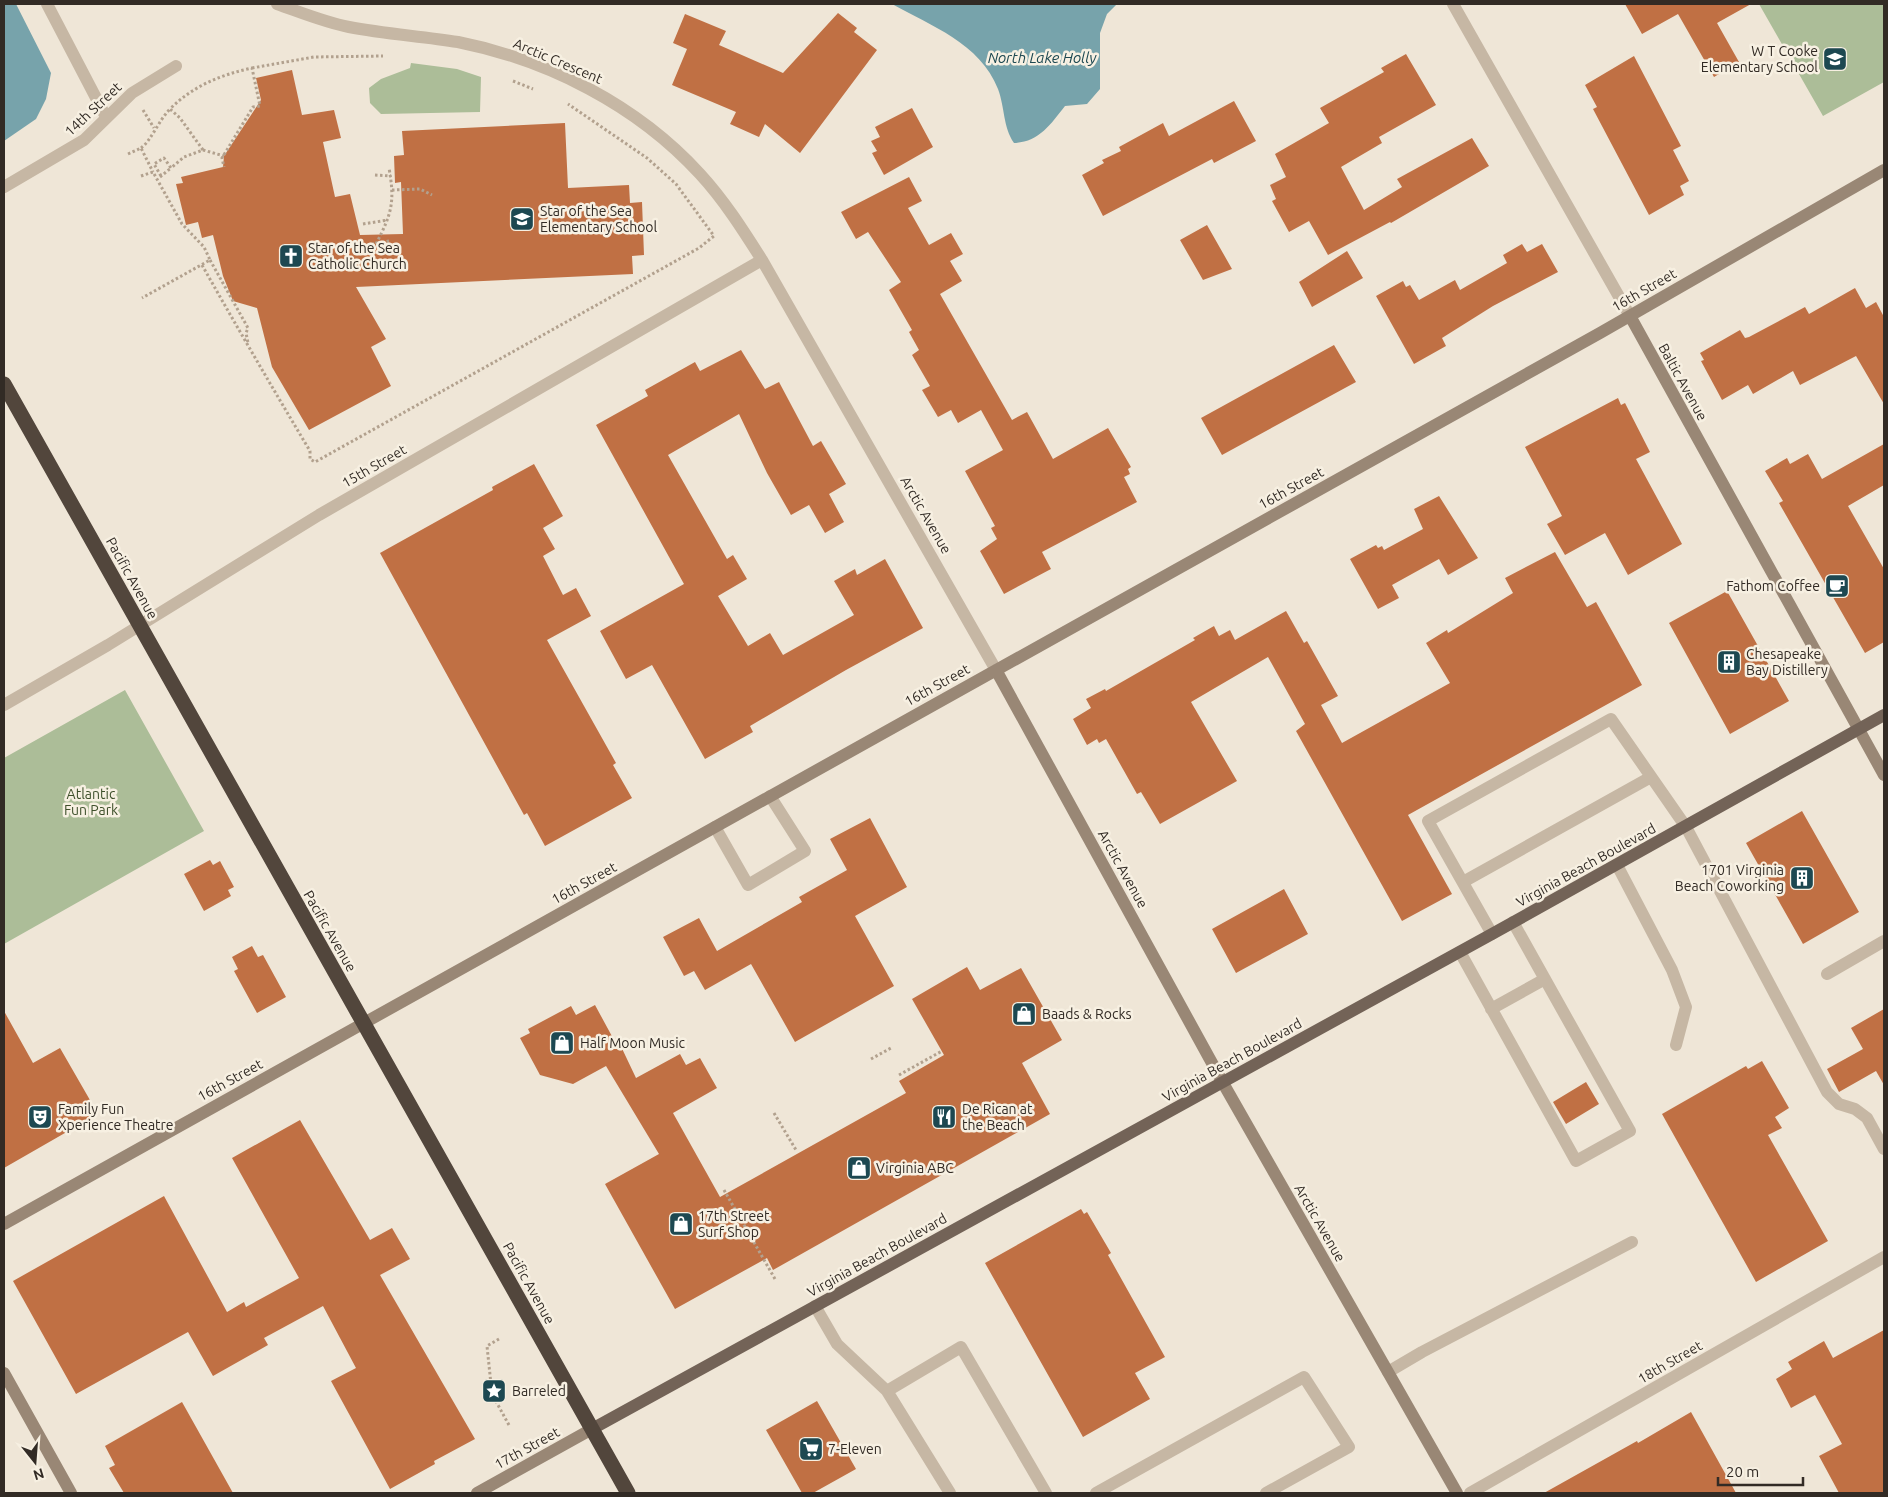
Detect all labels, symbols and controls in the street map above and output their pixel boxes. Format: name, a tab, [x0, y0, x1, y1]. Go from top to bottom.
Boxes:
street label: Arctic Crescent	[511, 35, 605, 87]
place label: W T Cooke Elementary School	[1701, 43, 1818, 75]
school or university icon: W T Cooke Elementary School	[1822, 46, 1848, 72]
water label: North Lake Holly	[988, 49, 1097, 66]
street label: 14th Street	[61, 78, 125, 139]
place label: Star of the Sea Elementary School	[540, 203, 658, 235]
school or university icon: Star of the Sea Elementary School	[509, 206, 535, 232]
place label: Star of the Sea Catholic Church	[308, 240, 407, 272]
church icon: Star of the Sea Catholic Church	[278, 243, 304, 269]
street label: 16th Street	[1609, 265, 1679, 315]
street label: Baltic Avenue	[1655, 341, 1711, 423]
street label: 15th Street	[339, 441, 409, 491]
street label: 16th Street	[1256, 463, 1327, 512]
street label: Arctic Avenue	[897, 473, 955, 557]
street label: Pacific Avenue	[103, 534, 161, 622]
cafe icon: Fathom Coffee	[1824, 573, 1850, 599]
place label: Fathom Coffee	[1726, 578, 1820, 594]
place label: Chesapeake Bay Distillery	[1746, 646, 1828, 678]
building icon: Chesapeake Bay Distillery	[1716, 649, 1742, 675]
street label: 16th Street	[902, 660, 973, 709]
park label: Atlantic Fun Park	[64, 786, 118, 818]
street label: Virginia Beach Boulevard	[1514, 820, 1658, 910]
street label: Arctic Avenue	[1095, 827, 1151, 911]
street label: 16th Street	[549, 858, 620, 907]
place label: 1701 Virginia Beach Coworking	[1675, 862, 1784, 894]
building icon: 1701 Virginia Beach Coworking	[1789, 865, 1815, 891]
street label: Pacific Avenue	[300, 888, 360, 974]
shop icon: Baads & Rocks	[1011, 1001, 1037, 1027]
place label: Baads & Rocks	[1042, 1006, 1132, 1022]
street label: Virginia Beach Boulevard	[1160, 1015, 1304, 1105]
shop icon: Half Moon Music	[549, 1030, 575, 1056]
place label: Half Moon Music	[580, 1035, 686, 1051]
street label: 16th Street	[195, 1055, 266, 1104]
place label: Family Fun Xperience Theatre	[58, 1101, 174, 1133]
place label: De Rican at the Beach	[962, 1101, 1033, 1133]
theatre icon: Family Fun Xperience Theatre	[27, 1104, 53, 1130]
restaurant icon: De Rican at the Beach	[931, 1104, 957, 1130]
shop icon: Virginia ABC	[846, 1155, 872, 1181]
place label: Virginia ABC	[876, 1160, 954, 1176]
street label: Arctic Avenue	[1291, 1181, 1349, 1265]
place label: 17th Street Surf Shop	[698, 1208, 770, 1240]
street label: Virginia Beach Boulevard	[805, 1210, 949, 1300]
shop icon: 17th Street Surf Shop	[668, 1211, 694, 1237]
street label: Pacific Avenue	[500, 1239, 558, 1327]
street label: 18th Street	[1635, 1337, 1705, 1387]
place icon: Barreled	[481, 1378, 507, 1404]
place label: Barreled	[512, 1383, 566, 1399]
street label: 17th Street	[492, 1423, 563, 1472]
supermarket icon: 7-Eleven	[798, 1436, 824, 1462]
north arrow	[10, 1437, 60, 1487]
place label: 7-Eleven	[828, 1441, 882, 1457]
scale bar	[1718, 1454, 1803, 1486]
text: 20 m	[1726, 1463, 1759, 1480]
text: N	[31, 1465, 46, 1484]

